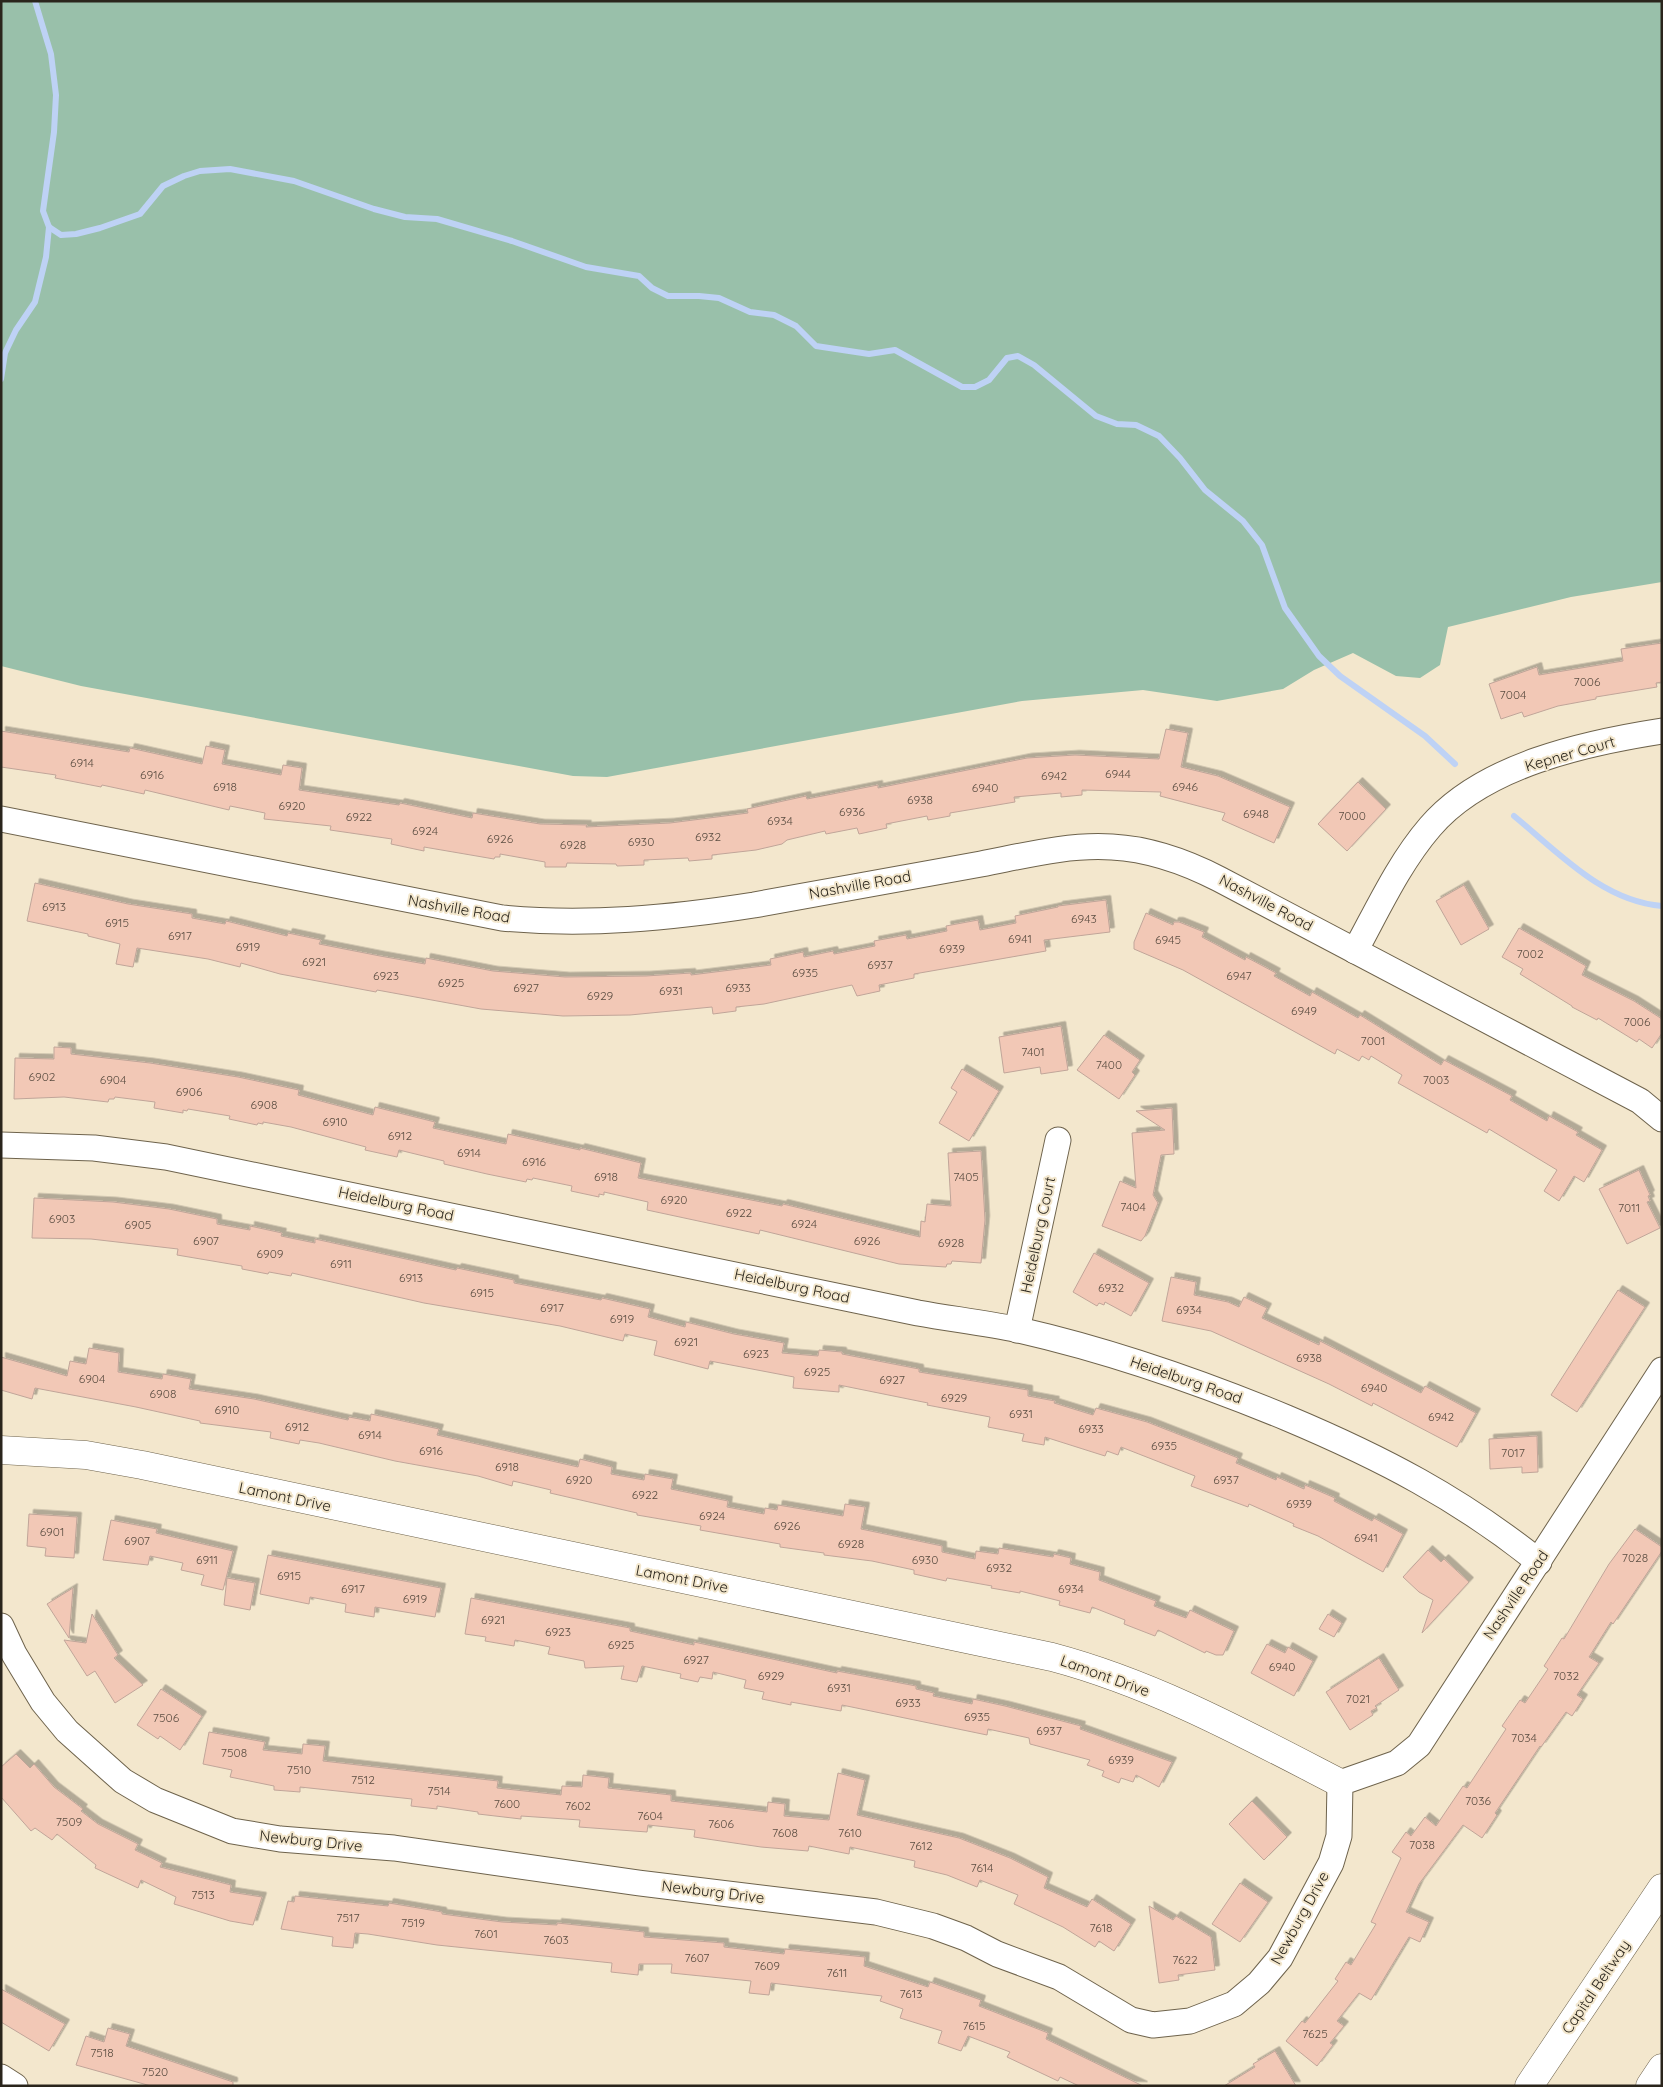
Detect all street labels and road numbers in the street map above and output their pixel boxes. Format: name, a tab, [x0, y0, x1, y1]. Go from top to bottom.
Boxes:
street label: Kepner Court	[1523, 732, 1617, 775]
street label: Nashville Road	[807, 866, 912, 903]
street label: Nashville Road	[1216, 870, 1316, 935]
street label: Nashville Road	[407, 890, 512, 927]
street label: Heidelburg Court	[1016, 1175, 1059, 1295]
street label: Heidelburg Road	[337, 1182, 455, 1225]
street label: Heidelburg Road	[733, 1264, 851, 1307]
street label: Heidelburg Road	[1128, 1351, 1245, 1408]
street label: Lamont Drive	[237, 1477, 333, 1516]
street label: Nashville Road	[1479, 1547, 1552, 1643]
street label: Lamont Drive	[634, 1560, 730, 1597]
street label: Lamont Drive	[1058, 1651, 1152, 1700]
street label: Newburg Drive	[259, 1826, 363, 1855]
street label: Newburg Drive	[1266, 1868, 1333, 1968]
street label: Newburg Drive	[661, 1876, 766, 1907]
street label: Capital Beltway	[1557, 1936, 1634, 2037]

